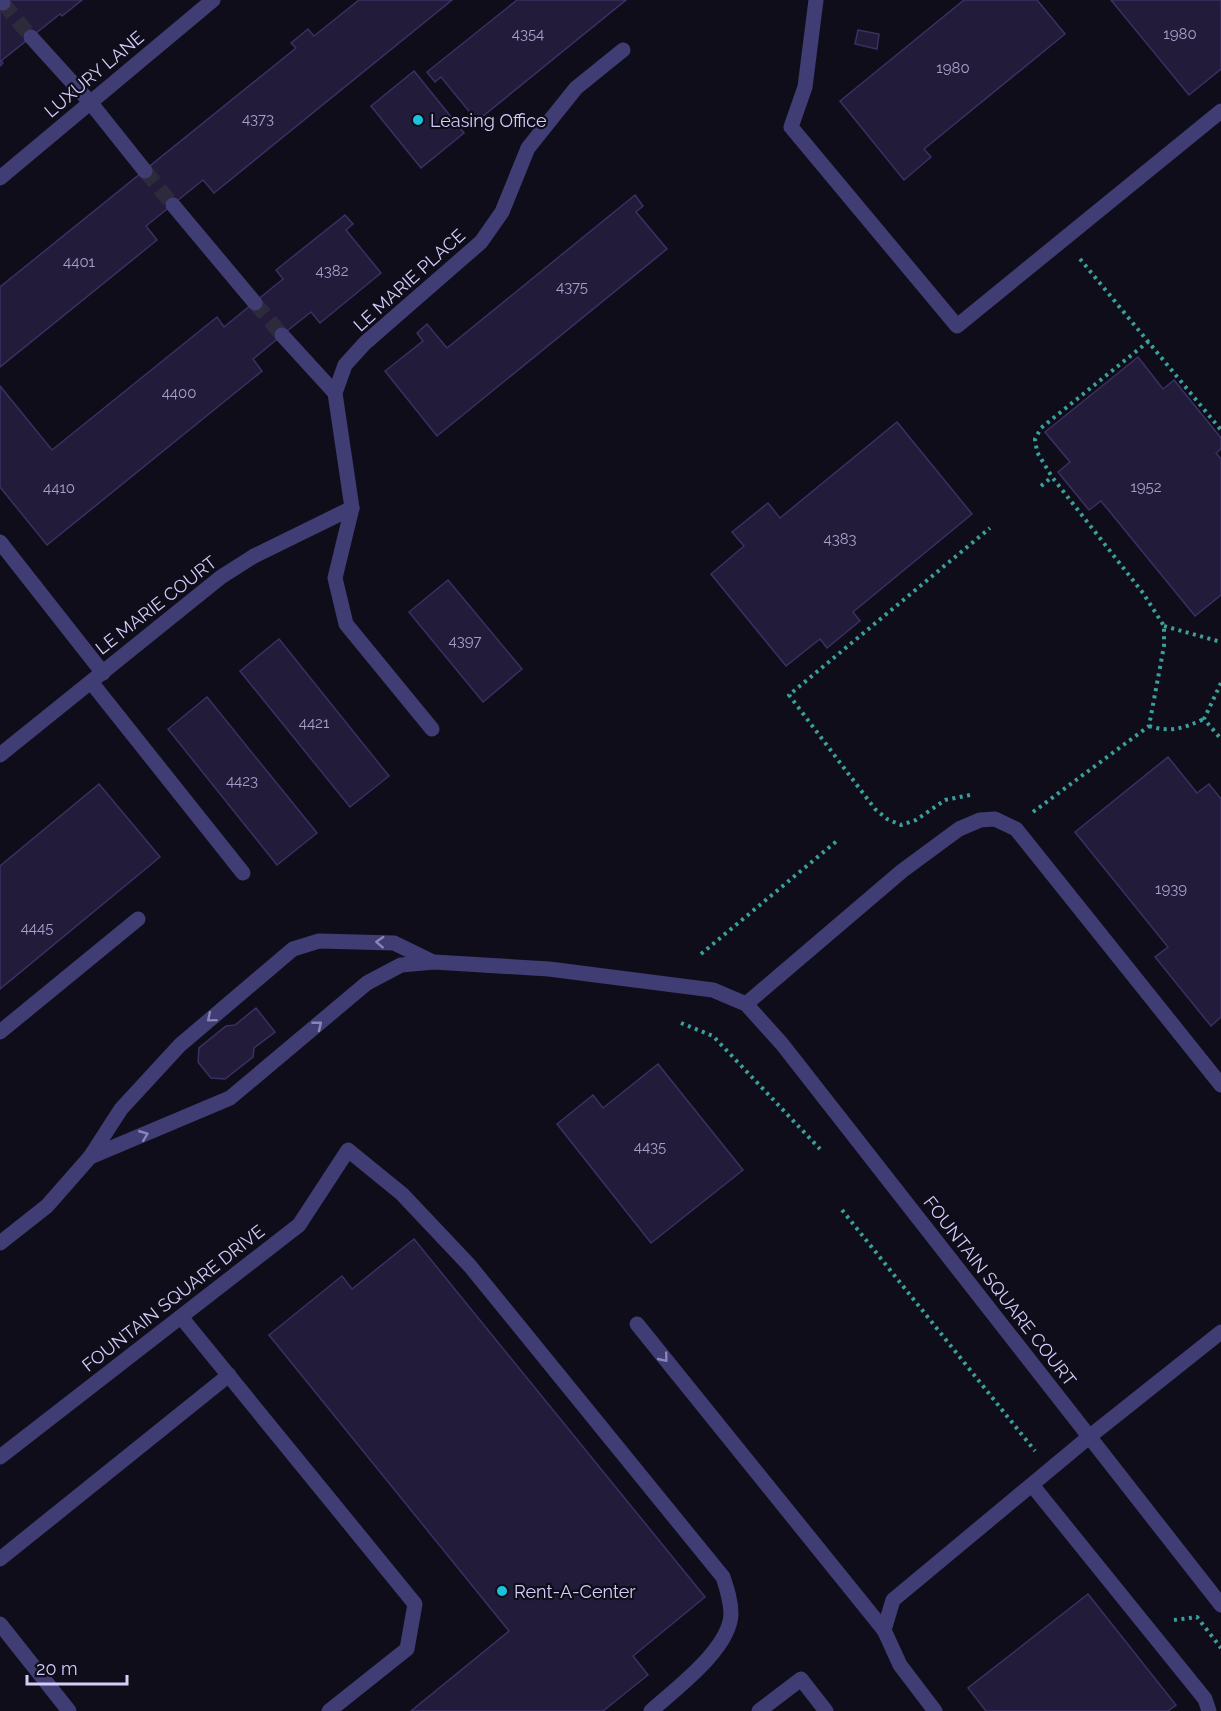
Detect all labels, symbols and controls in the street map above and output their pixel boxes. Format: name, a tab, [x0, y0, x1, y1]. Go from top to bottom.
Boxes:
house number: 4354	[512, 25, 544, 43]
house number: 1980	[1163, 25, 1197, 43]
street label: LUXURY LANE	[40, 26, 148, 122]
house number: 1980	[936, 59, 970, 77]
house number: 4373	[242, 110, 274, 128]
place label: Leasing Office	[430, 110, 547, 131]
marker: Leasing Office	[411, 113, 425, 127]
street label: LE MARIE PLACE	[349, 225, 469, 335]
house number: 4401	[63, 253, 96, 271]
house number: 4382	[316, 262, 349, 280]
house number: 4375	[556, 278, 588, 296]
house number: 4400	[162, 384, 196, 402]
house number: 1952	[1130, 478, 1162, 496]
house number: 4410	[43, 479, 75, 497]
house number: 4383	[823, 530, 857, 548]
street label: LE MARIE COURT	[91, 551, 221, 659]
house number: 4397	[449, 632, 481, 650]
house number: 4421	[299, 714, 330, 732]
house number: 4423	[226, 772, 258, 790]
house number: 1939	[1155, 880, 1187, 898]
house number: 4445	[21, 919, 53, 937]
one-way arrow	[375, 936, 384, 949]
one-way arrow	[207, 1011, 218, 1022]
one-way arrow	[311, 1021, 322, 1032]
one-way arrow	[137, 1130, 148, 1142]
house number: 4435	[634, 1138, 666, 1156]
street label: FOUNTAIN SQUARE COURT	[919, 1192, 1081, 1390]
street label: FOUNTAIN SQUARE DRIVE	[78, 1220, 268, 1376]
one-way arrow	[657, 1351, 668, 1362]
place label: Rent-A-Center	[514, 1581, 636, 1602]
marker: Rent-A-Center	[495, 1584, 509, 1598]
scale bar	[27, 1648, 128, 1686]
text: 20 m	[36, 1658, 78, 1679]

